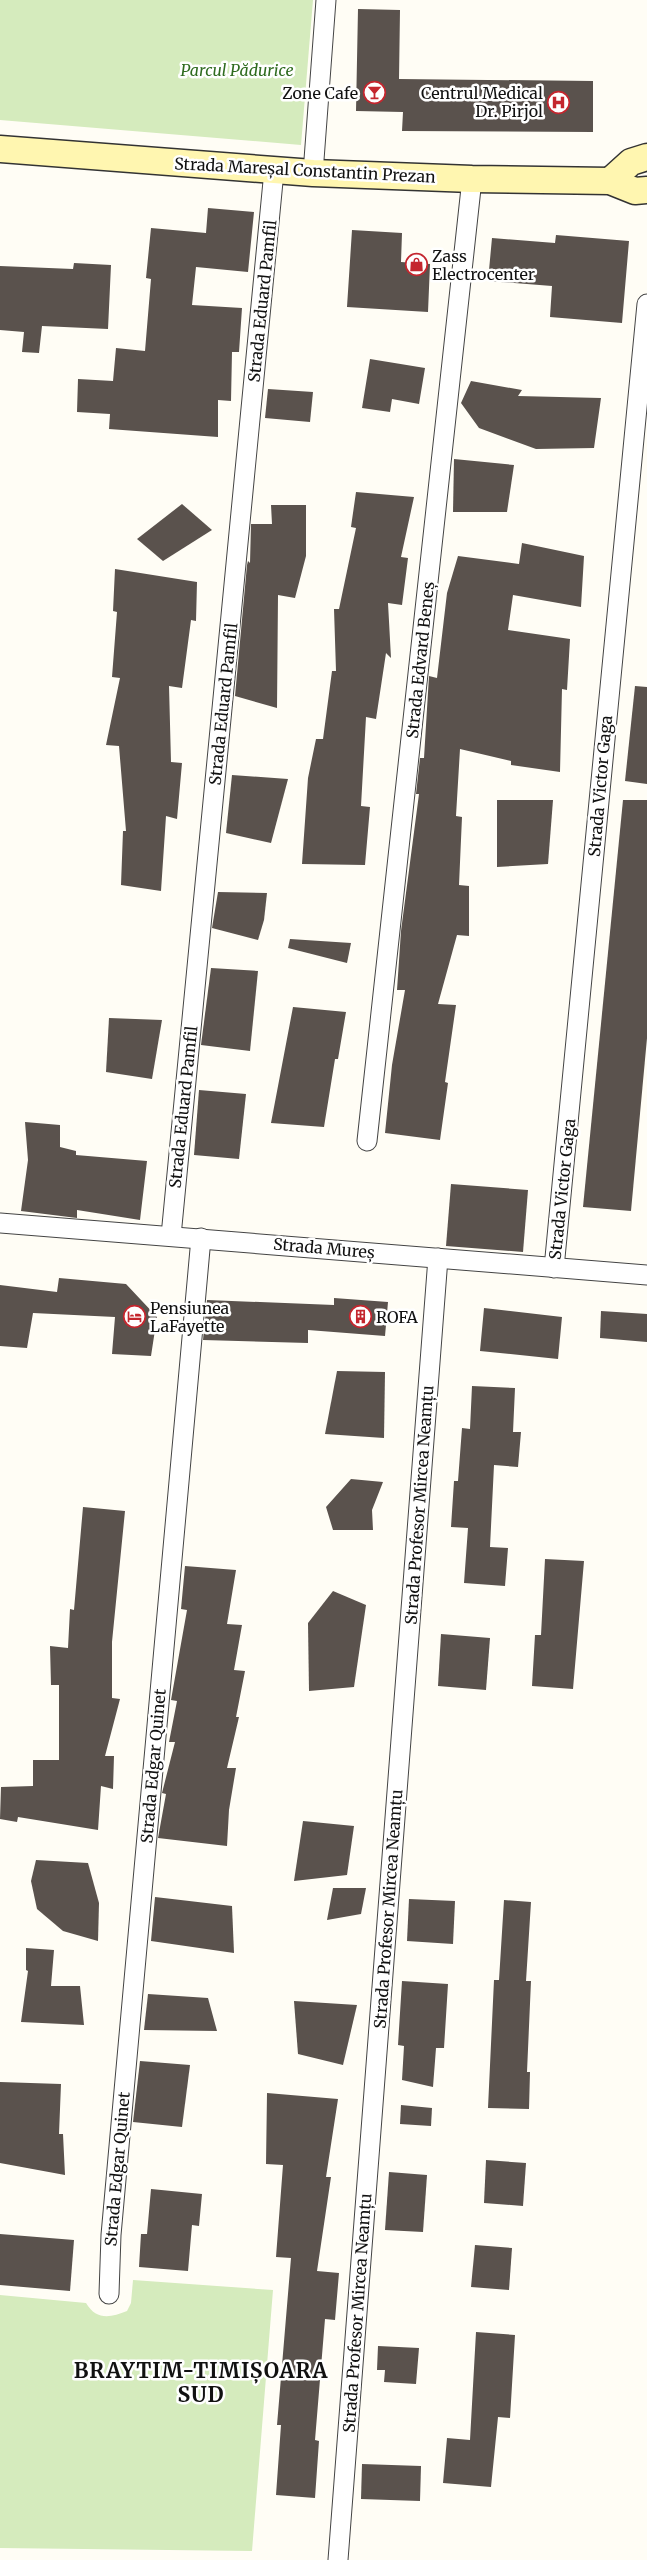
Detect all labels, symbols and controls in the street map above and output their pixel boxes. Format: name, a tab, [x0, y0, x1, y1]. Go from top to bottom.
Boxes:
park label: Parcul Pădurice	[180, 60, 294, 80]
bar icon: Zone Cafe	[362, 81, 386, 105]
place label: Zone Cafe	[282, 83, 358, 103]
place label: Centrul Medical Dr. Pirjol	[421, 83, 543, 121]
hospital icon: Centrul Medical Dr. Pirjol	[547, 90, 571, 114]
street label: Strada Mareșal Constantin Prezan	[174, 153, 437, 188]
street label: Strada Eduard Pamfil	[244, 219, 280, 383]
place label: Zass Electrocenter	[432, 246, 535, 284]
shop icon: Zass Electrocenter	[404, 253, 428, 277]
street label: Strada Edvard Beneș	[402, 580, 439, 740]
street label: Strada Eduard Pamfil	[205, 622, 241, 786]
street label: Strada Victor Gaga	[584, 714, 616, 858]
street label: Strada Eduard Pamfil	[165, 1025, 201, 1189]
street label: Strada Victor Gaga	[545, 1117, 579, 1261]
street label: Strada Mureș	[272, 1234, 376, 1263]
place label: Pensiunea LaFayette	[150, 1298, 230, 1336]
hotel icon: Pensiunea LaFayette	[122, 1305, 146, 1329]
building icon: ROFA	[348, 1305, 372, 1329]
place label: ROFA	[376, 1307, 419, 1327]
street label: Strada Profesor Mircea Neamțu	[401, 1385, 438, 1625]
street label: Strada Edgar Quinet	[136, 1687, 170, 1844]
street label: Strada Profesor Mircea Neamțu	[370, 1789, 407, 2029]
street label: Strada Edgar Quinet	[100, 2090, 134, 2247]
street label: Strada Profesor Mircea Neamțu	[339, 2193, 376, 2433]
district label: BRAYTIM-TIMIȘOARA SUD	[74, 2357, 328, 2408]

